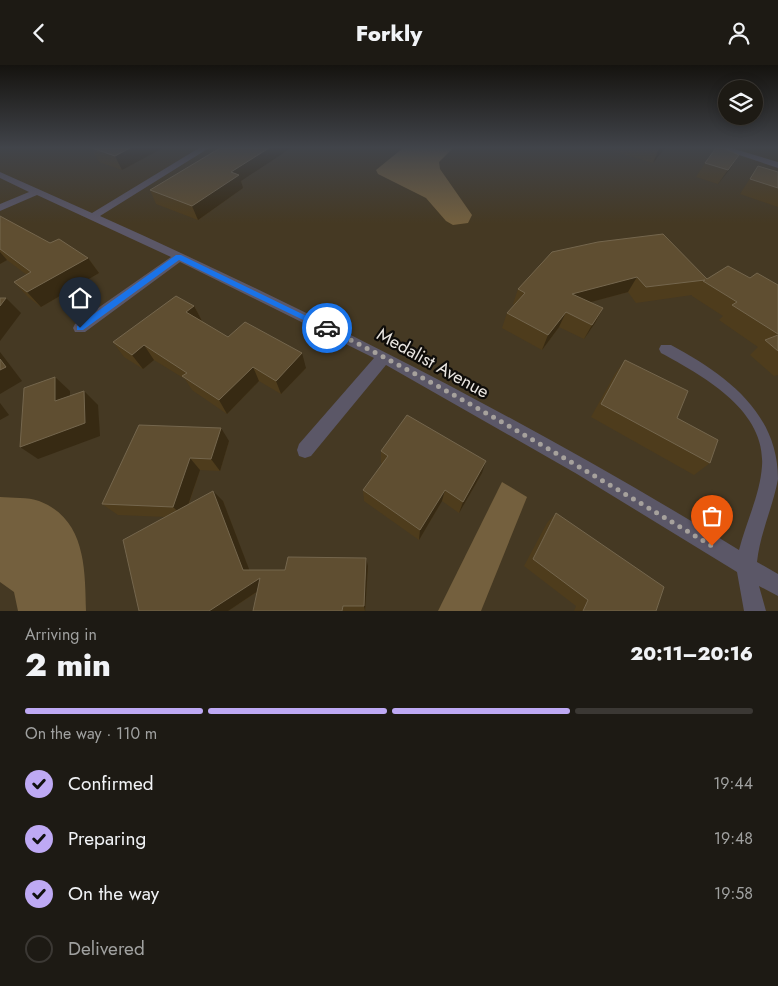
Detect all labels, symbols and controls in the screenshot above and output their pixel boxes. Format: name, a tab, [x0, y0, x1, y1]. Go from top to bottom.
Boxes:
text: Forkly	[356, 17, 422, 49]
icon: back	[25, 19, 53, 47]
icon: person	[725, 19, 753, 47]
map controls	[718, 80, 763, 125]
button: layers	[718, 80, 763, 125]
pin	[59, 277, 101, 328]
icon: home	[66, 284, 94, 312]
courier	[302, 303, 352, 353]
icon: car	[313, 314, 341, 342]
street label: Medalist Avenue	[372, 321, 494, 405]
pin	[691, 495, 733, 546]
icon: bag	[698, 502, 726, 530]
text: Arriving in	[25, 623, 97, 646]
text: 20:11–20:16	[630, 640, 753, 667]
text: 2 min	[25, 642, 111, 688]
text: On the way · 110 m	[25, 722, 157, 745]
icon: check	[25, 770, 53, 798]
text: Confirmed	[68, 770, 154, 797]
text: 19:44	[713, 772, 753, 795]
icon: check	[25, 825, 53, 853]
text: Preparing	[68, 825, 146, 852]
text: 19:48	[714, 827, 753, 850]
icon: check	[25, 880, 53, 908]
text: On the way	[68, 880, 159, 907]
text: 19:58	[714, 882, 753, 905]
text: Delivered	[68, 935, 145, 962]

